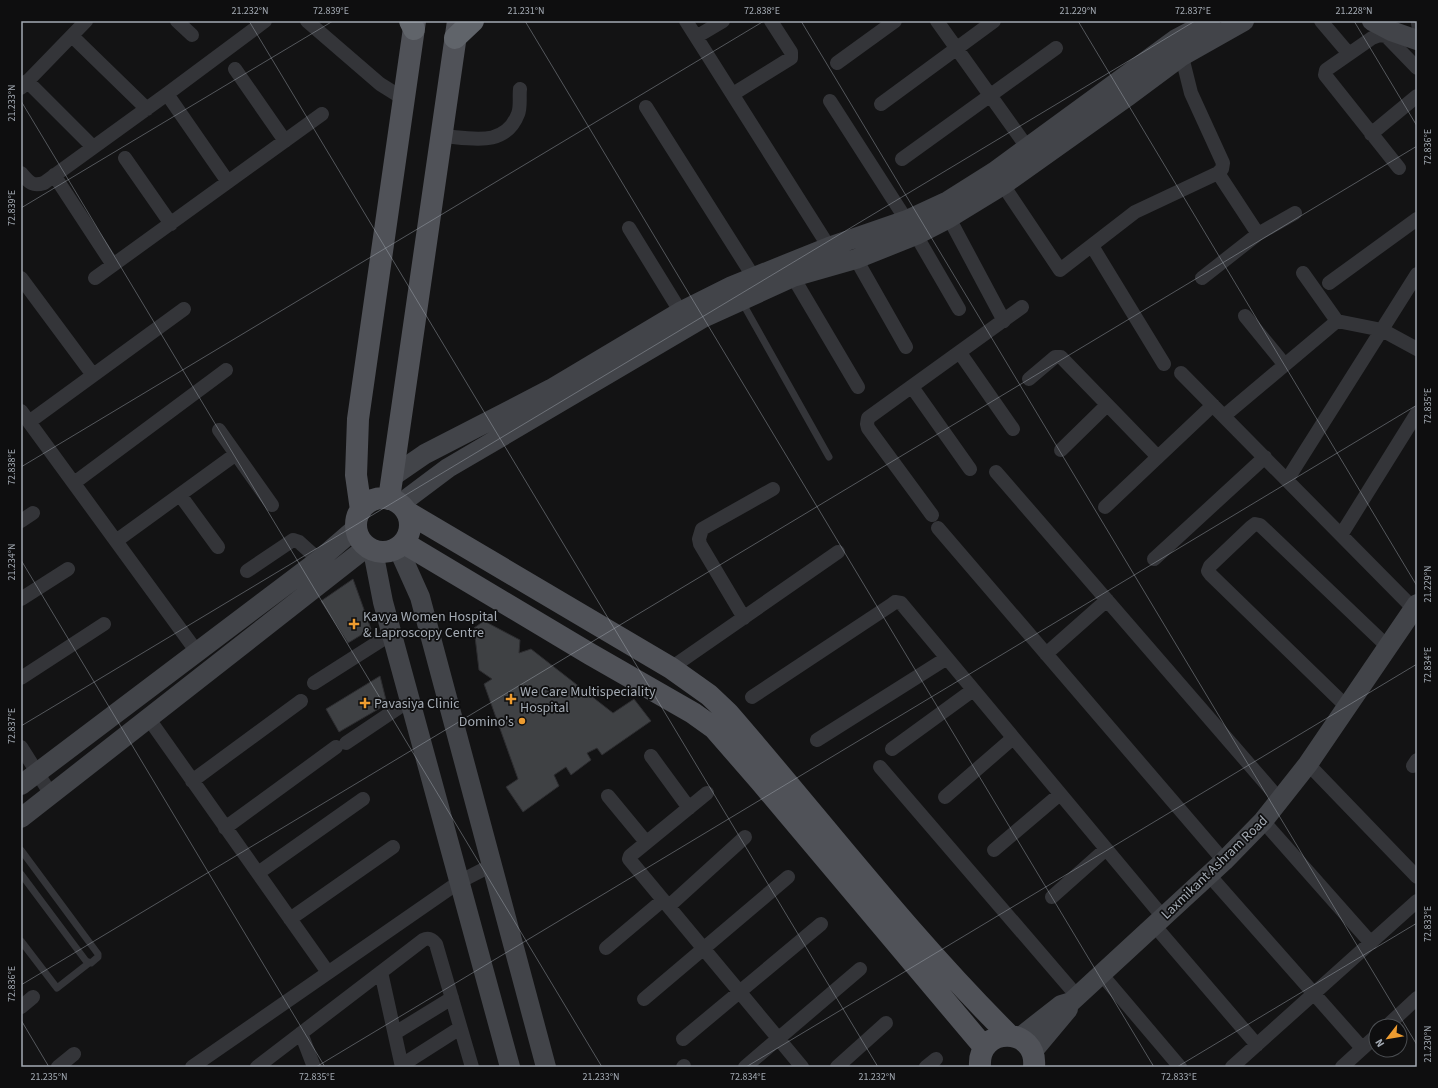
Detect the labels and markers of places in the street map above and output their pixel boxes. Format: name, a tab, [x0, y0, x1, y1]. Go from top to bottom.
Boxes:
place label: Kavya Women Hospital & Laproscopy Centre	[363, 607, 498, 643]
marker: Kavya Women Hospital & Laproscopy Centre	[348, 618, 360, 630]
place label: We Care Multispeciality Hospital	[520, 682, 656, 718]
marker: We Care Multispeciality Hospital	[505, 693, 517, 705]
place label: Pavasiya Clinic	[374, 694, 460, 714]
marker: Pavasiya Clinic	[359, 697, 371, 709]
place label: Domino's	[459, 712, 514, 732]
marker: Domino's	[517, 716, 527, 726]

